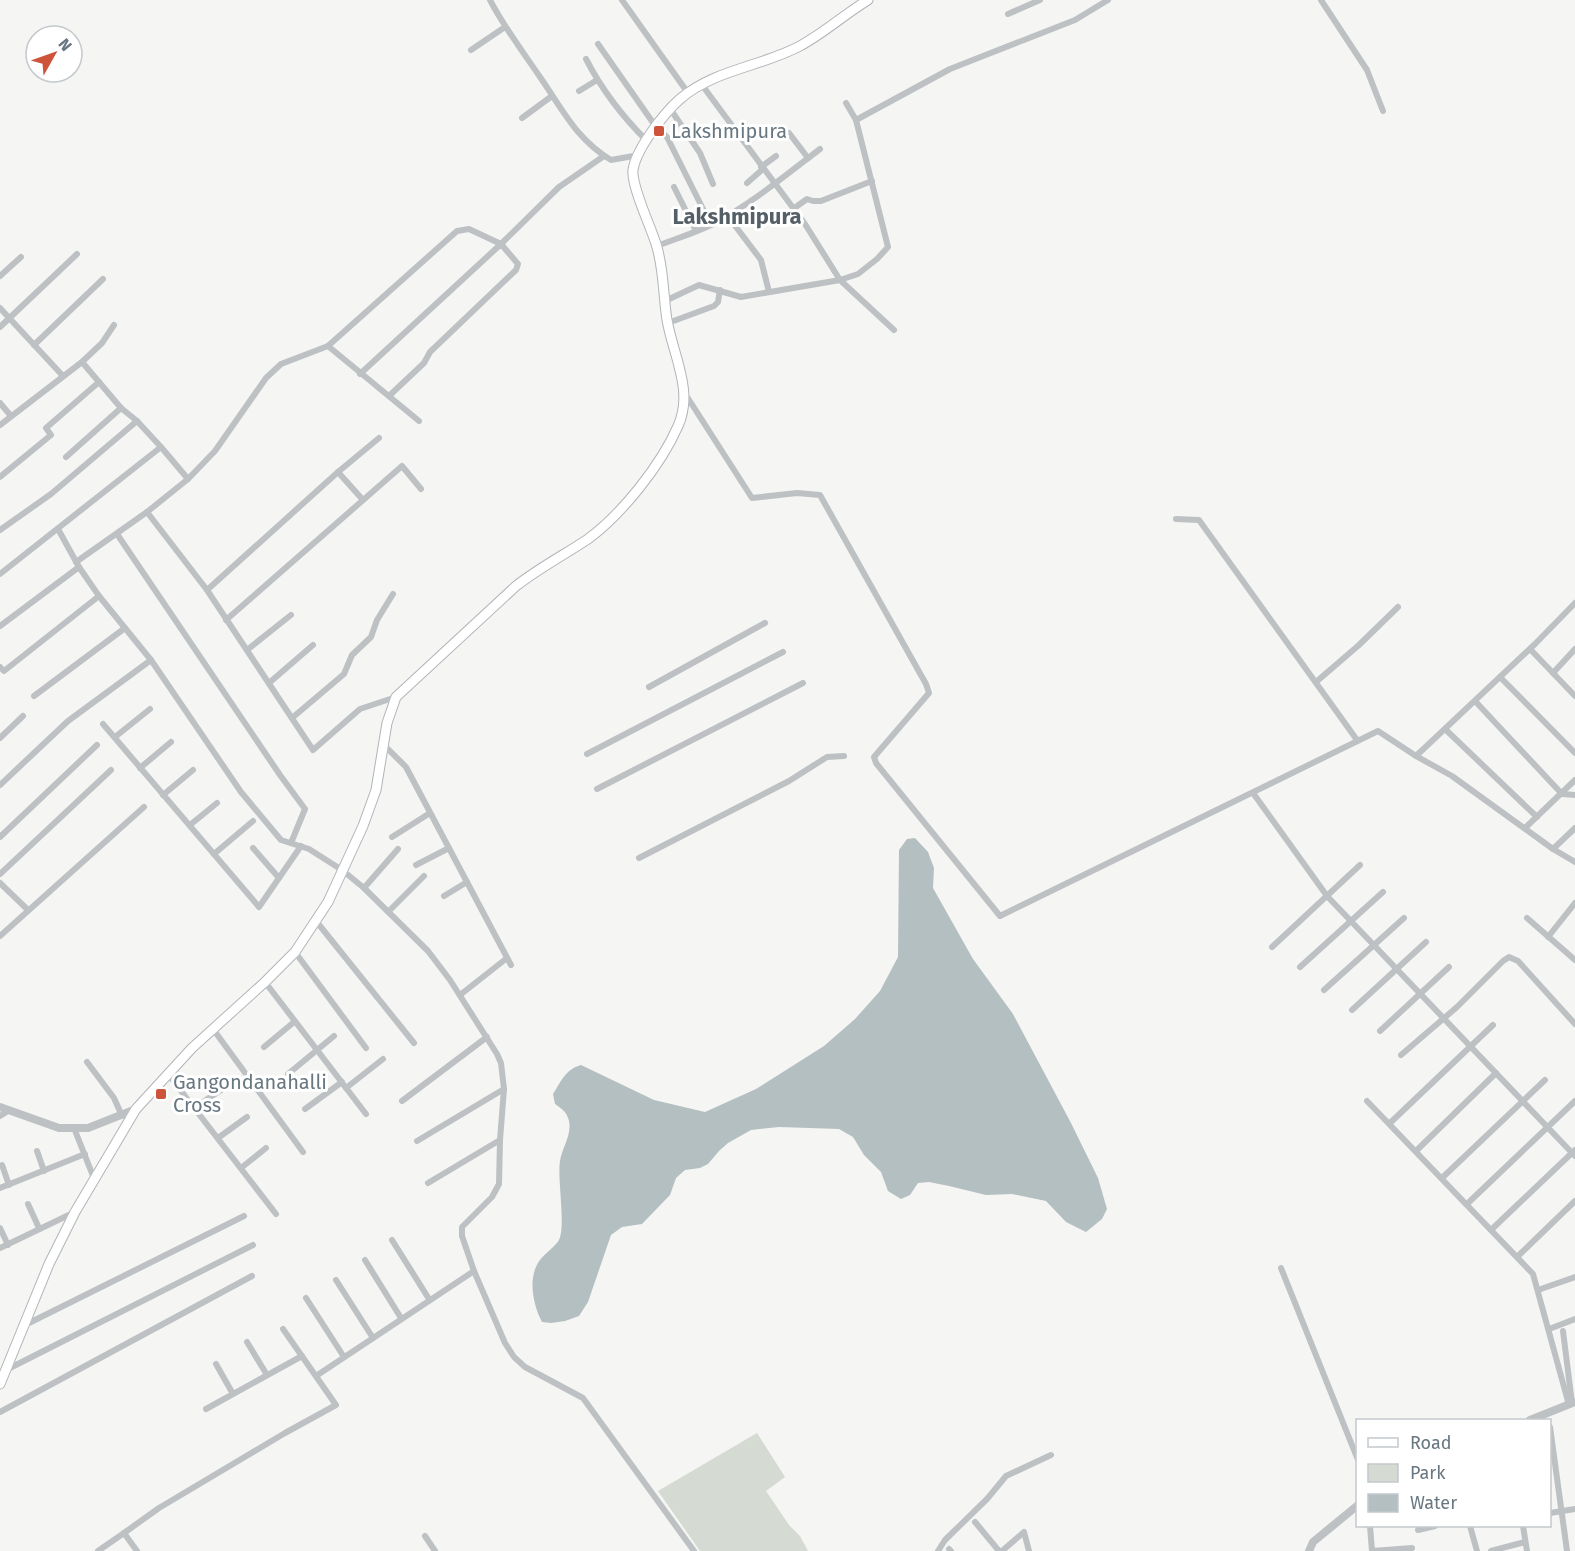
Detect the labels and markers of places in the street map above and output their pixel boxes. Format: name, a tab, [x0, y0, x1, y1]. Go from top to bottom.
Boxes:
place label: Lakshmipura	[671, 119, 787, 143]
marker: Lakshmipura	[652, 124, 666, 138]
place label: Gangondanahalli Cross	[173, 1070, 327, 1117]
marker: Gangondanahalli Cross	[154, 1087, 168, 1101]

